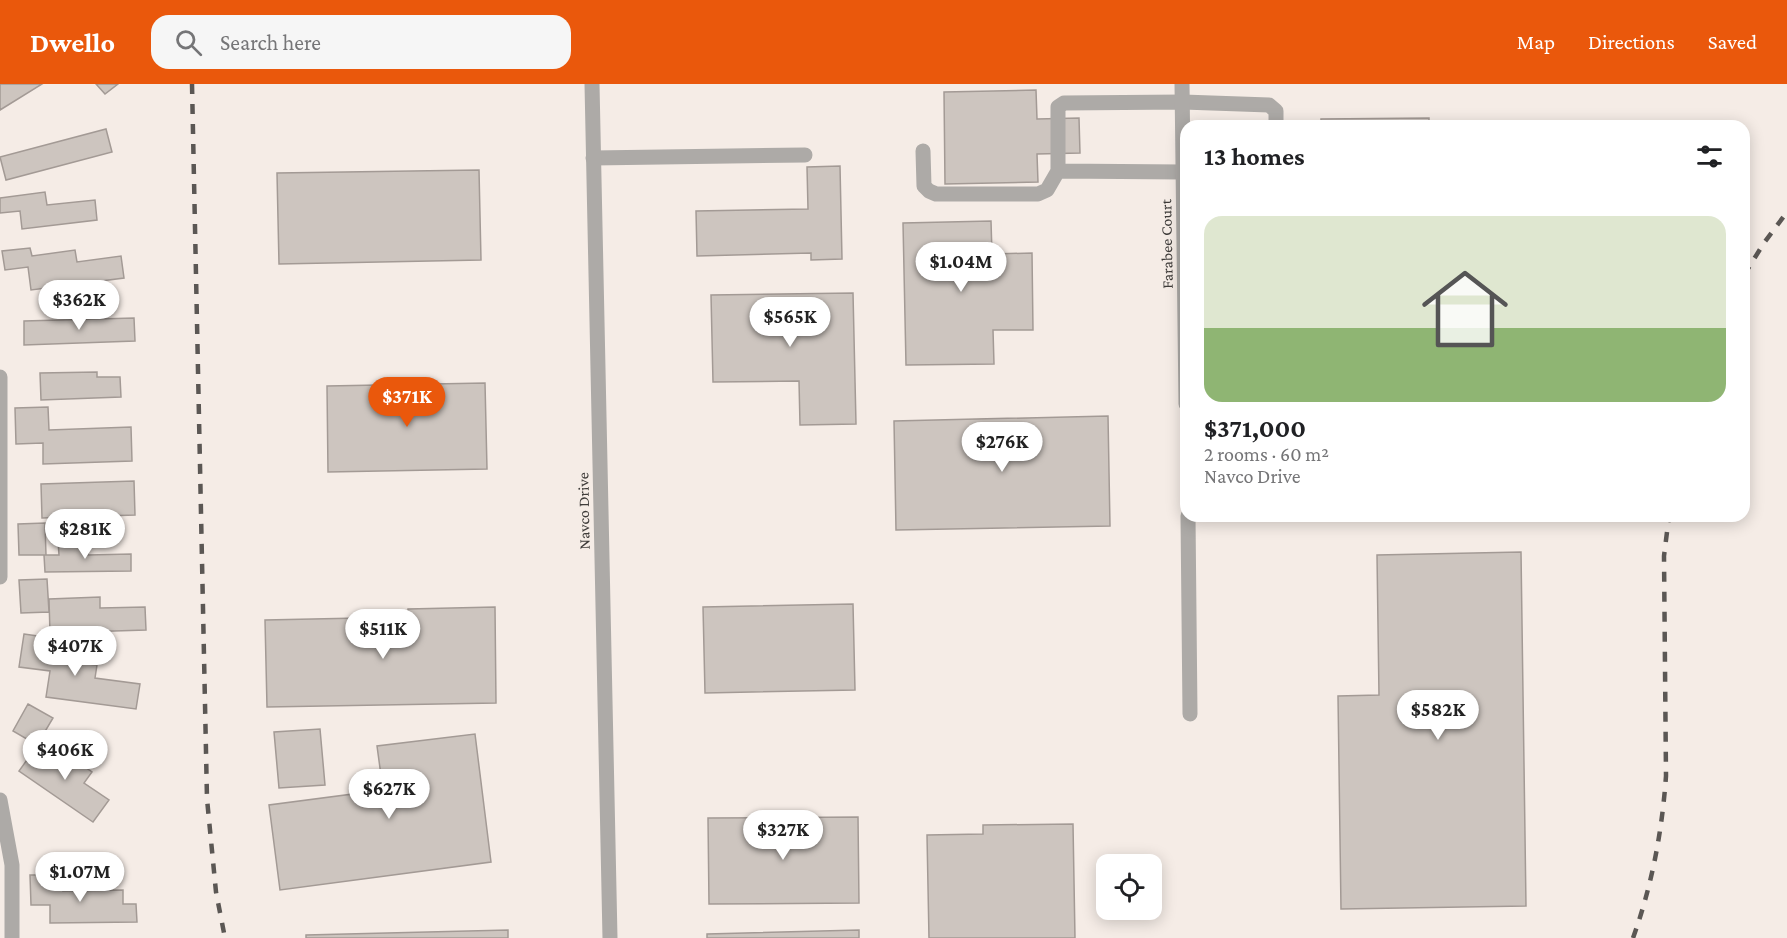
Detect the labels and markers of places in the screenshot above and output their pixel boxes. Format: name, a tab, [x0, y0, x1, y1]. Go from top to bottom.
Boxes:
pin: $1.04M	[912, 242, 1010, 293]
pin: $362K	[37, 280, 121, 331]
pin: $565K	[748, 297, 832, 348]
pin: $371K	[365, 377, 449, 428]
pin: $276K	[960, 422, 1044, 473]
pin: $281K	[43, 509, 127, 560]
pin: $511K	[341, 609, 425, 660]
pin: $407K	[33, 626, 117, 677]
pin: $582K	[1396, 690, 1480, 741]
pin: $406K	[23, 730, 107, 781]
pin: $627K	[347, 769, 431, 820]
pin: $327K	[741, 810, 825, 861]
pin: $1.07M	[31, 852, 129, 903]

